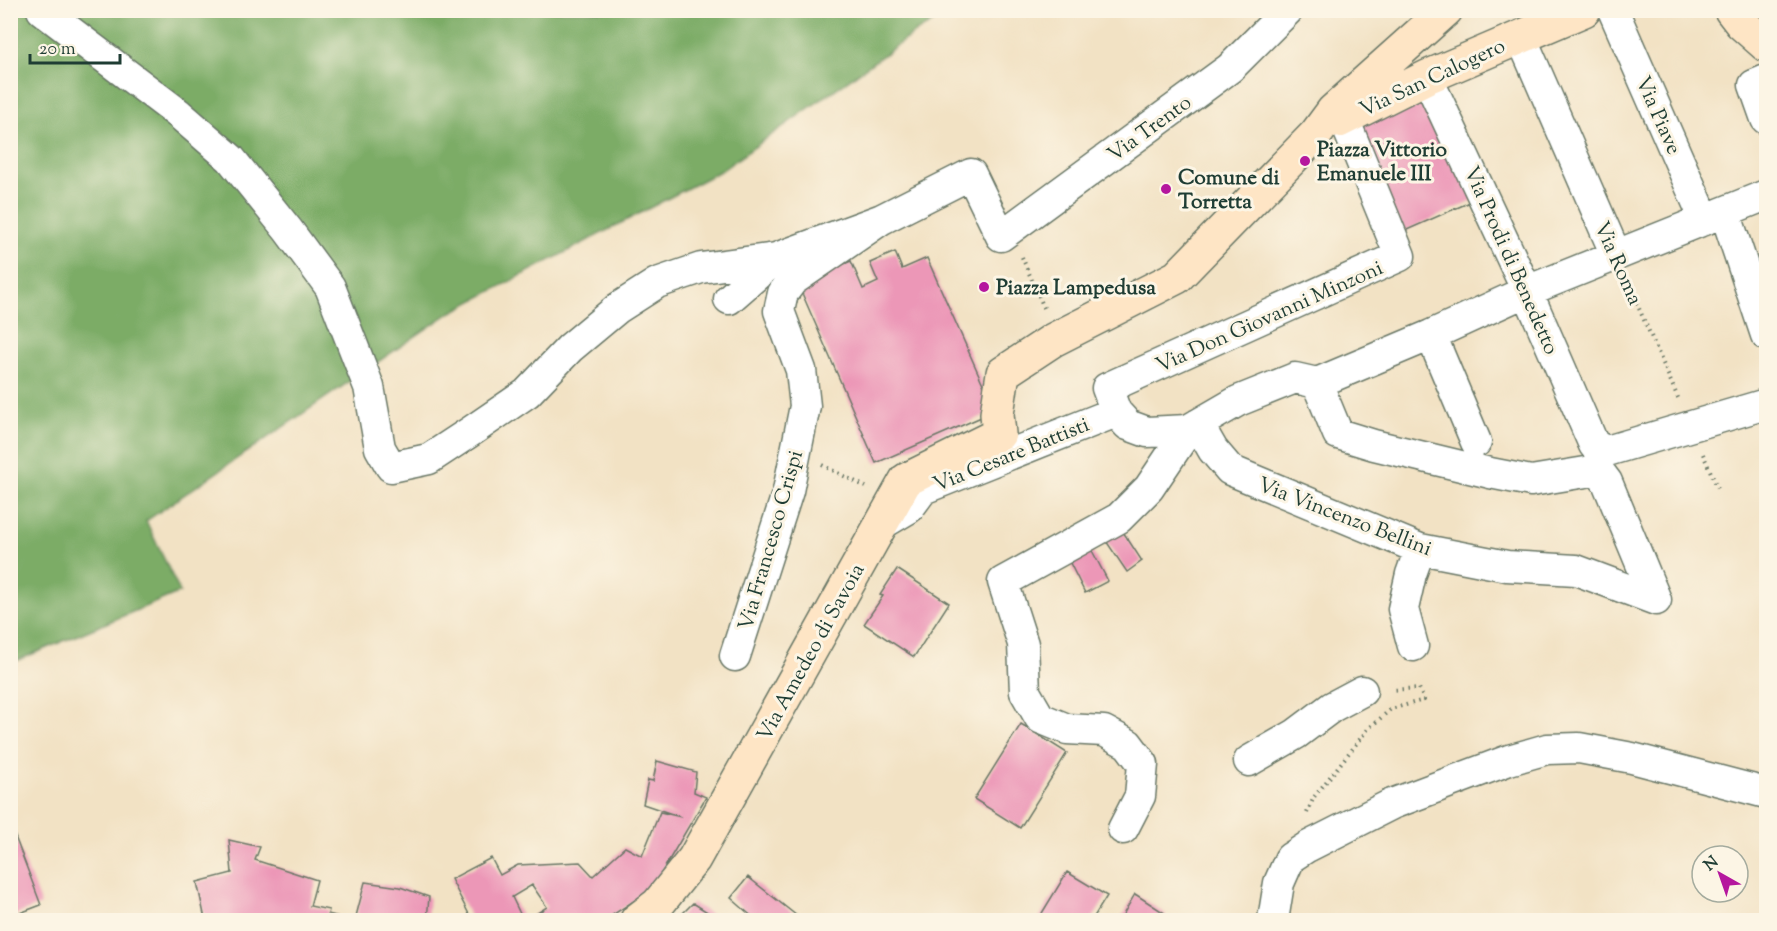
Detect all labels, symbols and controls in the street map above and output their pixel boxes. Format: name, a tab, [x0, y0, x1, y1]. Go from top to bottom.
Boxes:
scale bar	[30, 27, 120, 65]
street label: Via San Calogero	[1355, 32, 1511, 126]
text: 20 m	[39, 37, 76, 63]
street label: Via Piave	[1627, 72, 1688, 160]
street label: Via Trento	[1102, 89, 1198, 170]
place label: Piazza Vittorio Emanuele III	[1317, 136, 1447, 190]
marker: Piazza Vittorio Emanuele III	[1298, 154, 1312, 168]
street label: Via Prodi di Benedetto	[1455, 162, 1565, 360]
place label: Comune di Torretta	[1178, 164, 1279, 218]
marker: Comune di Torretta	[1159, 182, 1173, 196]
street label: Via Roma	[1585, 217, 1649, 311]
street label: Via Don Giovanni Minzoni	[1151, 254, 1388, 382]
place label: Piazza Lampedusa	[996, 274, 1156, 304]
marker: Piazza Lampedusa	[977, 280, 991, 294]
street label: Via Cesare Battisti	[929, 411, 1094, 501]
street label: Via Francesco Crispi	[732, 447, 812, 634]
street label: Via Vincenzo Bellini	[1253, 471, 1436, 565]
street label: Via Amedeo di Savoia	[750, 558, 873, 747]
north arrow	[1690, 844, 1750, 904]
text: N	[1700, 851, 1724, 877]

